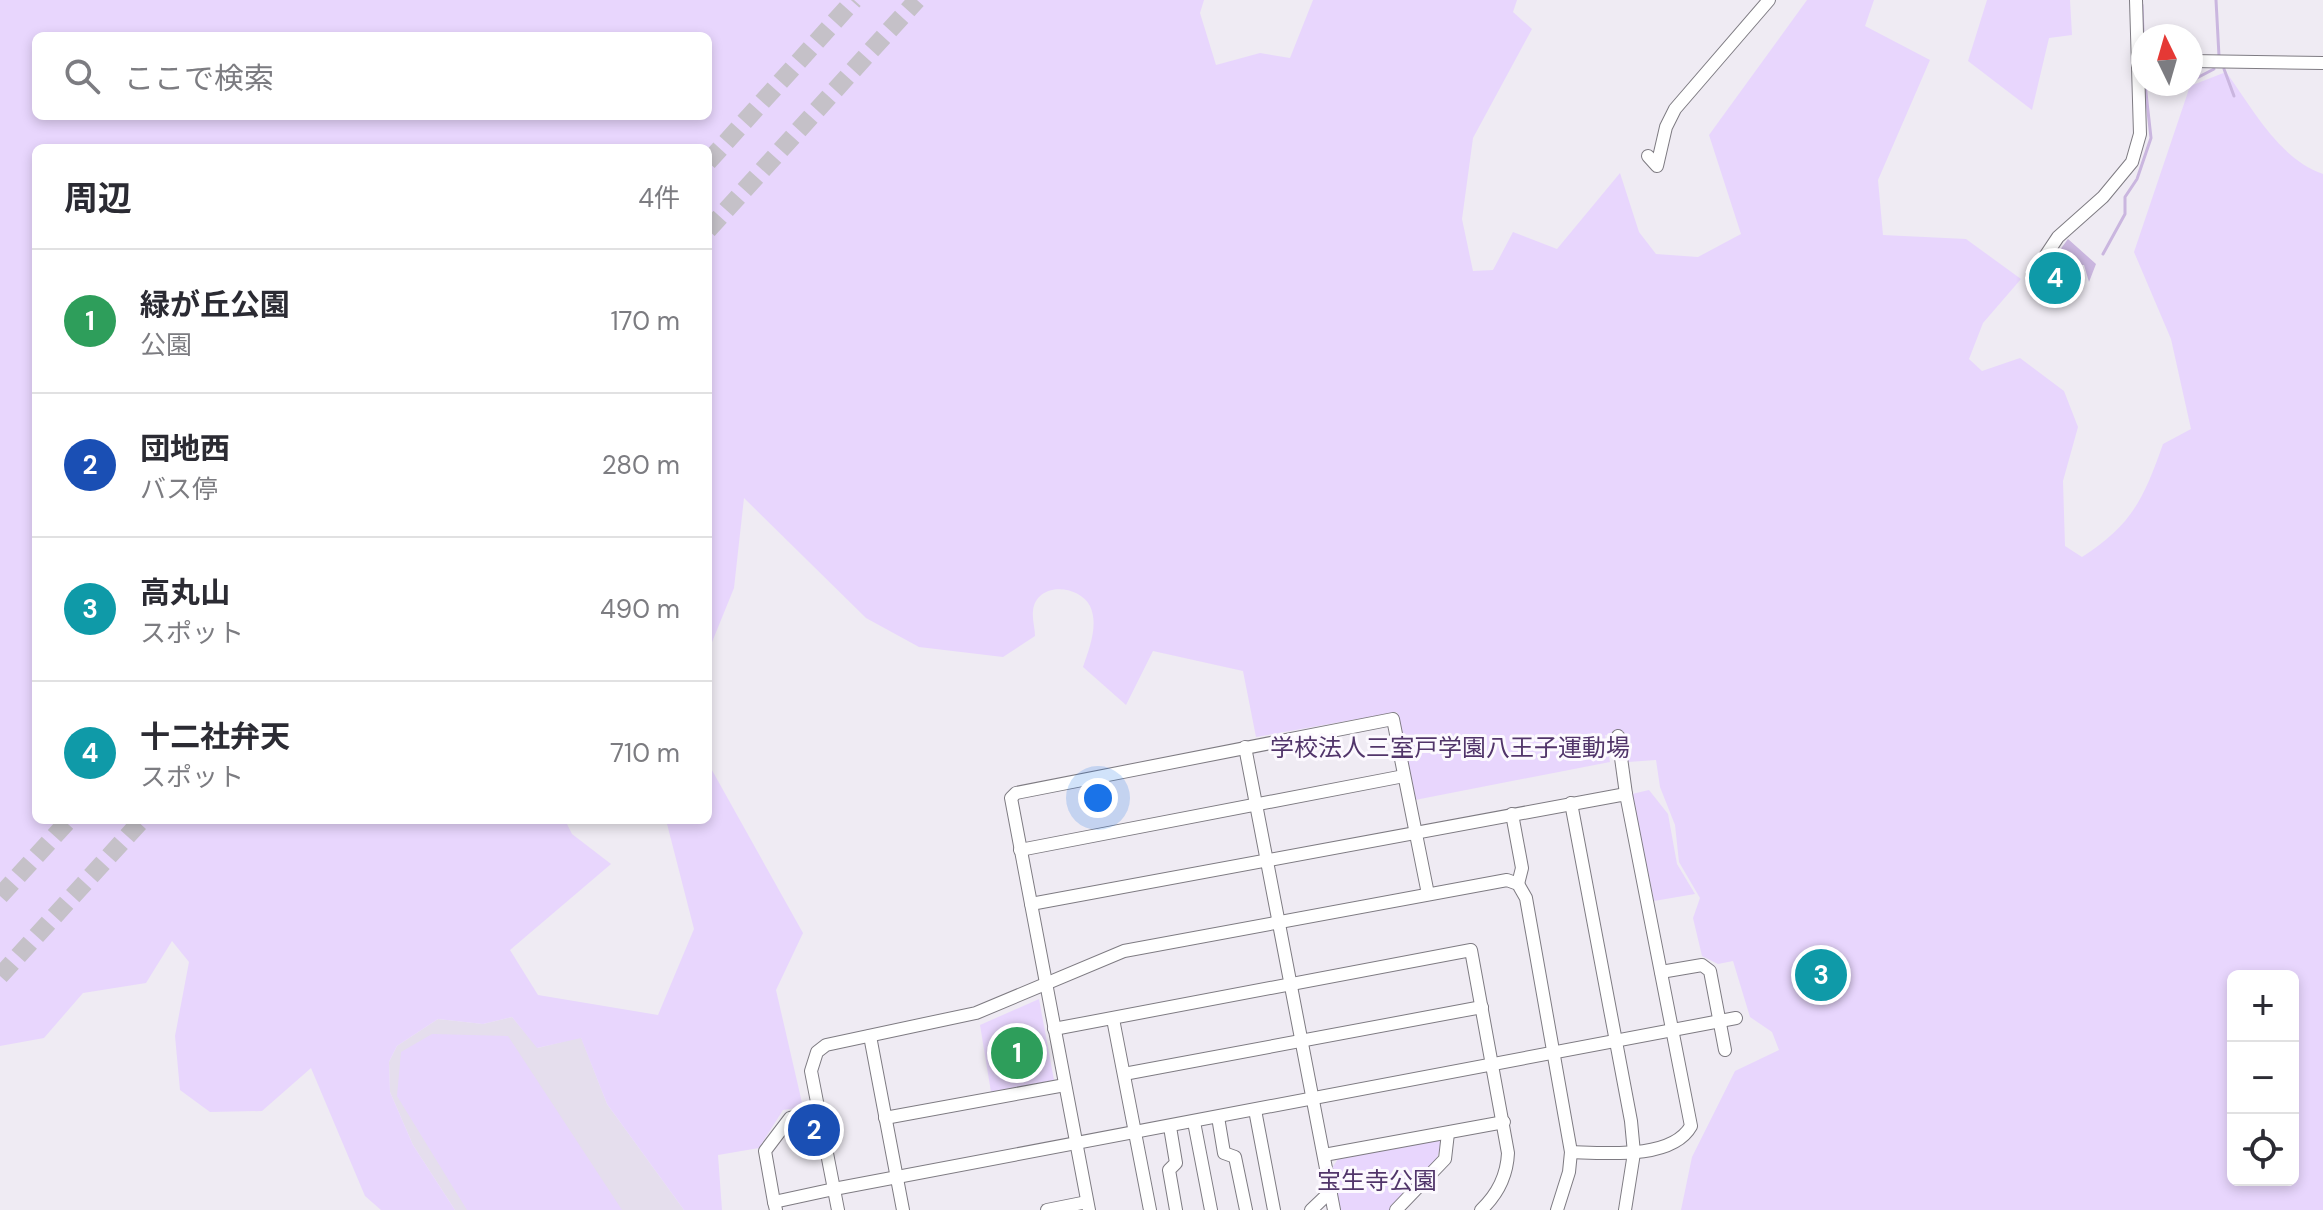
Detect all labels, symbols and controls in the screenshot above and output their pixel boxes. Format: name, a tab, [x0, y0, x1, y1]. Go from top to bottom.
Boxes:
north arrow	[2131, 24, 2203, 96]
search box	[32, 32, 712, 120]
icon: search	[60, 54, 104, 98]
text: ここで検索	[124, 59, 274, 98]
text: 周辺	[64, 176, 132, 221]
text: 4件	[638, 181, 680, 215]
pin: 4	[2029, 248, 2081, 308]
text: 緑が丘公園	[140, 285, 290, 324]
text: 1	[85, 304, 95, 338]
text: 170 m	[611, 304, 680, 338]
text: 公園	[140, 328, 192, 362]
text: 団地西	[140, 429, 230, 468]
text: 2	[82, 448, 98, 482]
text: 280 m	[602, 448, 680, 482]
text: バス停	[140, 472, 218, 506]
text: 高丸山	[140, 573, 230, 612]
text: 3	[82, 592, 98, 626]
text: 490 m	[600, 592, 680, 626]
text: スポット	[140, 616, 244, 650]
text: 十二社弁天	[140, 717, 290, 756]
park label: 学校法人三室戸学園八王子運動場	[1270, 732, 1630, 763]
text: 4	[82, 736, 98, 770]
text: 710 m	[610, 736, 680, 770]
text: スポット	[140, 760, 244, 794]
your location	[1078, 778, 1118, 818]
pin: 3	[1795, 945, 1847, 1005]
map controls	[2227, 970, 2299, 1186]
button: +	[2227, 970, 2299, 1042]
pin: 1	[991, 1023, 1043, 1083]
button: −	[2227, 1042, 2299, 1114]
pin: 2	[788, 1100, 840, 1160]
button: locate	[2227, 1114, 2299, 1186]
park label: 宝生寺公園	[1317, 1165, 1437, 1196]

